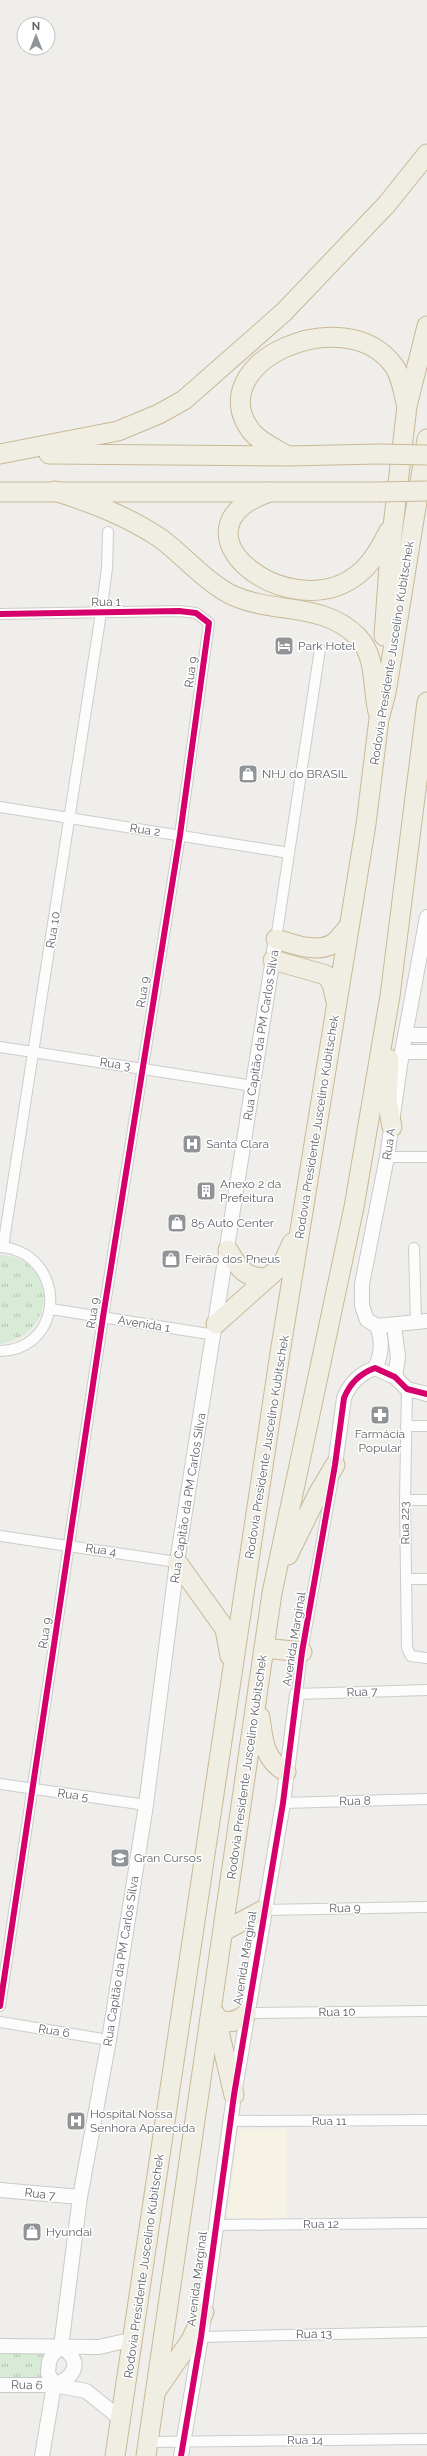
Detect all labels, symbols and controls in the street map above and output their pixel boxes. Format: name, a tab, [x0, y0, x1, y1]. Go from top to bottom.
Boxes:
north arrow	[16, 16, 56, 56]
text: N	[32, 20, 40, 33]
street label: Rodovia Presidente Juscelino Kubitschek	[367, 539, 417, 766]
street label: Rua 1	[91, 595, 121, 609]
hotel icon: Park Hotel	[273, 635, 295, 657]
place label: Park Hotel	[298, 639, 356, 653]
street label: Rua 9	[182, 655, 200, 689]
shop icon: NHJ do BRASIL	[237, 763, 259, 785]
place label: NHJ do BRASIL	[262, 767, 348, 781]
street label: Rua 2	[129, 821, 161, 839]
street label: Rua 10	[43, 911, 63, 949]
street label: Rua Capitão da PM Carlos Silva	[241, 949, 281, 1121]
street label: Rua 9	[134, 975, 152, 1009]
street label: Rodovia Presidente Juscelino Kubitschek	[292, 1013, 342, 1240]
street label: Rua 3	[99, 1055, 131, 1073]
street label: Rua A	[380, 1127, 398, 1161]
hospital icon: Santa Clara	[181, 1133, 203, 1155]
place label: Santa Clara	[206, 1137, 269, 1151]
place label: Anexo 2 da Prefeitura	[220, 1177, 281, 1205]
building icon: Anexo 2 da Prefeitura	[195, 1180, 217, 1202]
shop icon: 85 Auto Center	[166, 1212, 188, 1234]
place label: 85 Auto Center	[191, 1216, 275, 1230]
shop icon: Feirão dos Pneus	[160, 1248, 182, 1270]
place label: Feirão dos Pneus	[185, 1252, 280, 1266]
street label: Rua 9	[84, 1296, 102, 1330]
street label: Avenida 1	[117, 1313, 171, 1335]
street label: Rodovia Presidente Juscelino Kubitschek	[242, 1333, 292, 1560]
pharmacy icon: Farmácia Popular	[369, 1404, 391, 1426]
street label: Rua Capitão da PM Carlos Silva	[168, 1412, 208, 1584]
place label: Farmácia Popular	[355, 1427, 405, 1455]
street label: Rua 223	[398, 1501, 412, 1545]
street label: Rua 4	[85, 1541, 118, 1559]
street label: Avenida Marginal	[280, 1590, 308, 1687]
street label: Rua 9	[36, 1616, 54, 1650]
street label: Rodovia Presidente Juscelino Kubitschek	[224, 1653, 270, 1880]
street label: Rua 7	[346, 1684, 378, 1700]
street label: Rua 5	[57, 1786, 90, 1804]
street label: Rua 8	[339, 1794, 371, 1808]
school or university icon: Gran Cursos	[109, 1847, 131, 1869]
place label: Gran Cursos	[134, 1851, 202, 1865]
street label: Rua Capitão da PM Carlos Silva	[101, 1875, 141, 2047]
street label: Rua 9	[329, 1901, 361, 1915]
street label: Avenida Marginal	[231, 1909, 259, 2006]
street label: Rua 10	[318, 2005, 356, 2019]
street label: Rua 6	[37, 2022, 71, 2040]
place label: Hospital Nossa Senhora Aparecida	[90, 2107, 195, 2135]
hospital icon: Hospital Nossa Senhora Aparecida	[65, 2110, 87, 2132]
street label: Rua 11	[312, 2114, 346, 2128]
street label: Rodovia Presidente Juscelino Kubitschek	[121, 2152, 167, 2379]
street label: Rua 7	[24, 2185, 57, 2203]
street label: Rua 12	[303, 2217, 339, 2231]
shop icon: Hyundai	[21, 2221, 43, 2243]
place label: Hyundai	[46, 2225, 92, 2239]
street label: Avenida Marginal	[184, 2230, 210, 2327]
street label: Rua 13	[296, 2327, 332, 2341]
street label: Rua 6	[11, 2378, 43, 2392]
street label: Rua 14	[287, 2433, 324, 2447]

